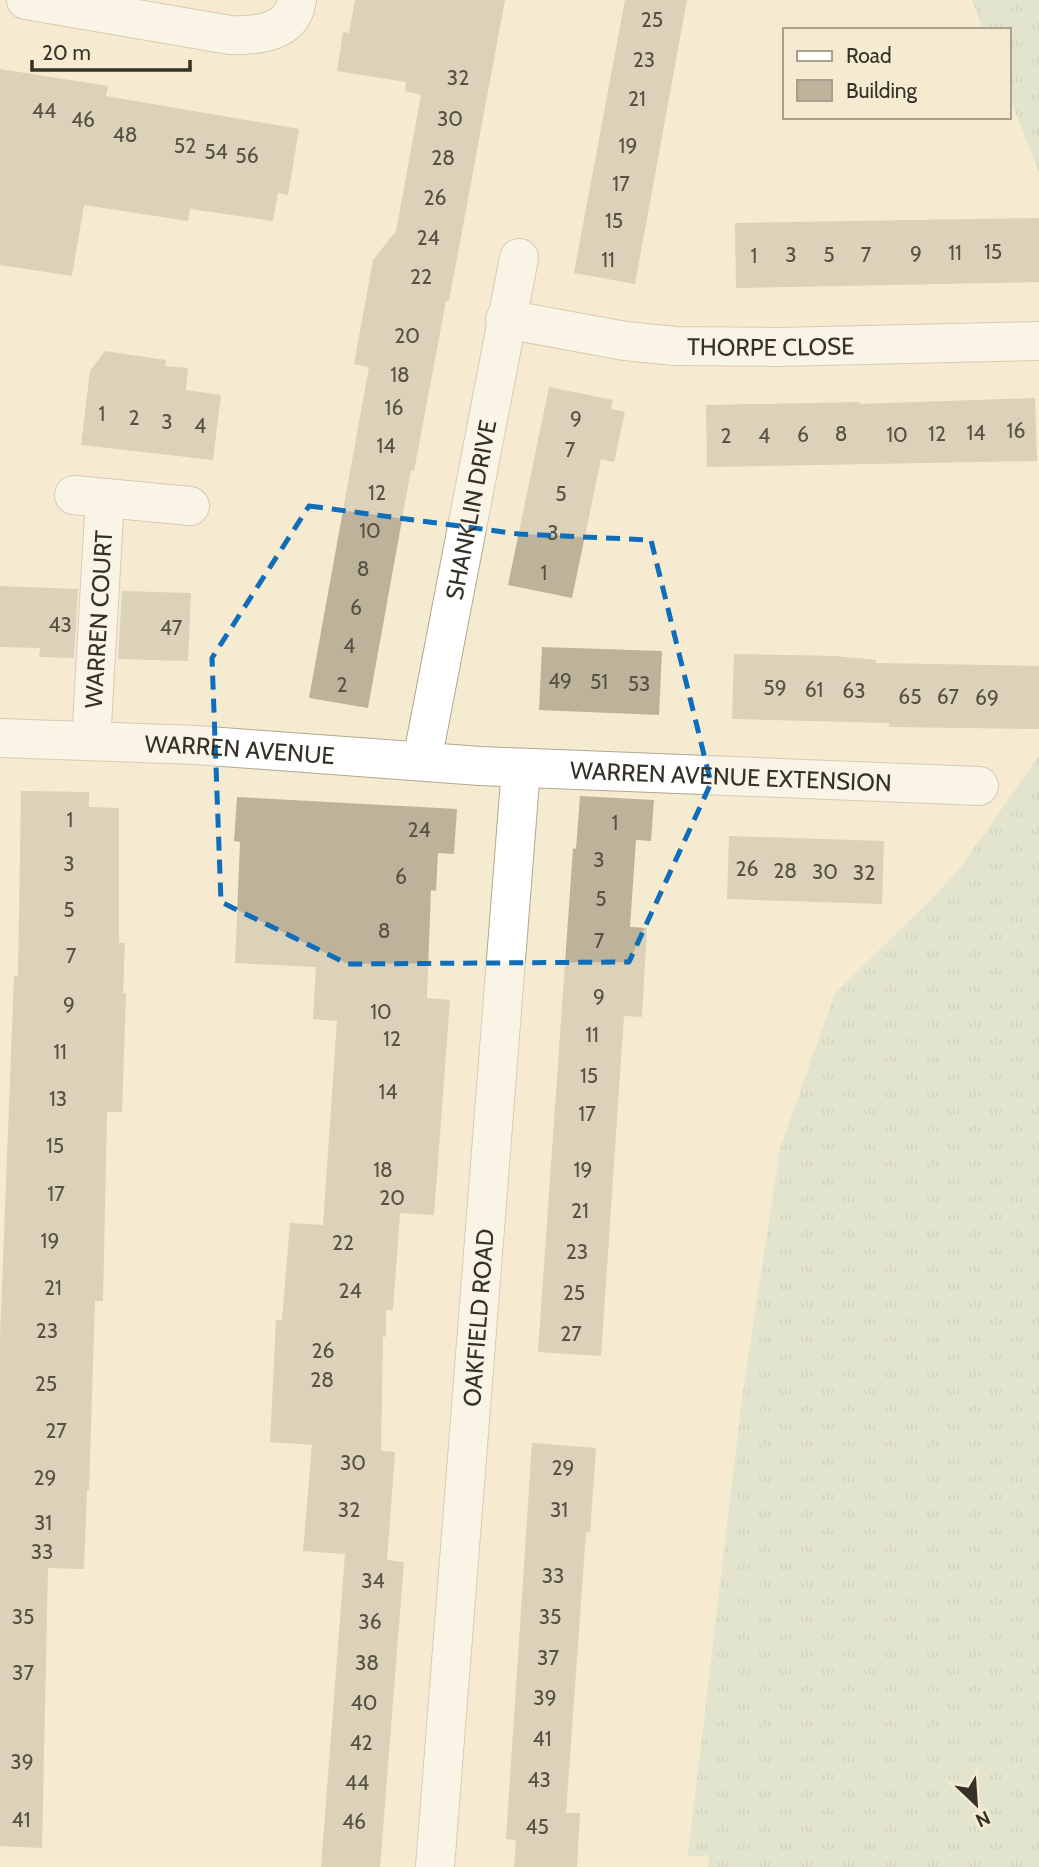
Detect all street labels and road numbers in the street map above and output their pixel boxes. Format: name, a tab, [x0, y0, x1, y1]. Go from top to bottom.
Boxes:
street label: THORPE CLOSE	[687, 331, 855, 361]
street label: SHANKLIN DRIVE	[439, 417, 502, 602]
street label: WARREN COURT	[78, 529, 118, 709]
street label: WARREN AVENUE	[144, 729, 336, 770]
street label: WARREN AVENUE EXTENSION	[570, 755, 892, 797]
street label: OAKFIELD ROAD	[457, 1228, 499, 1408]

